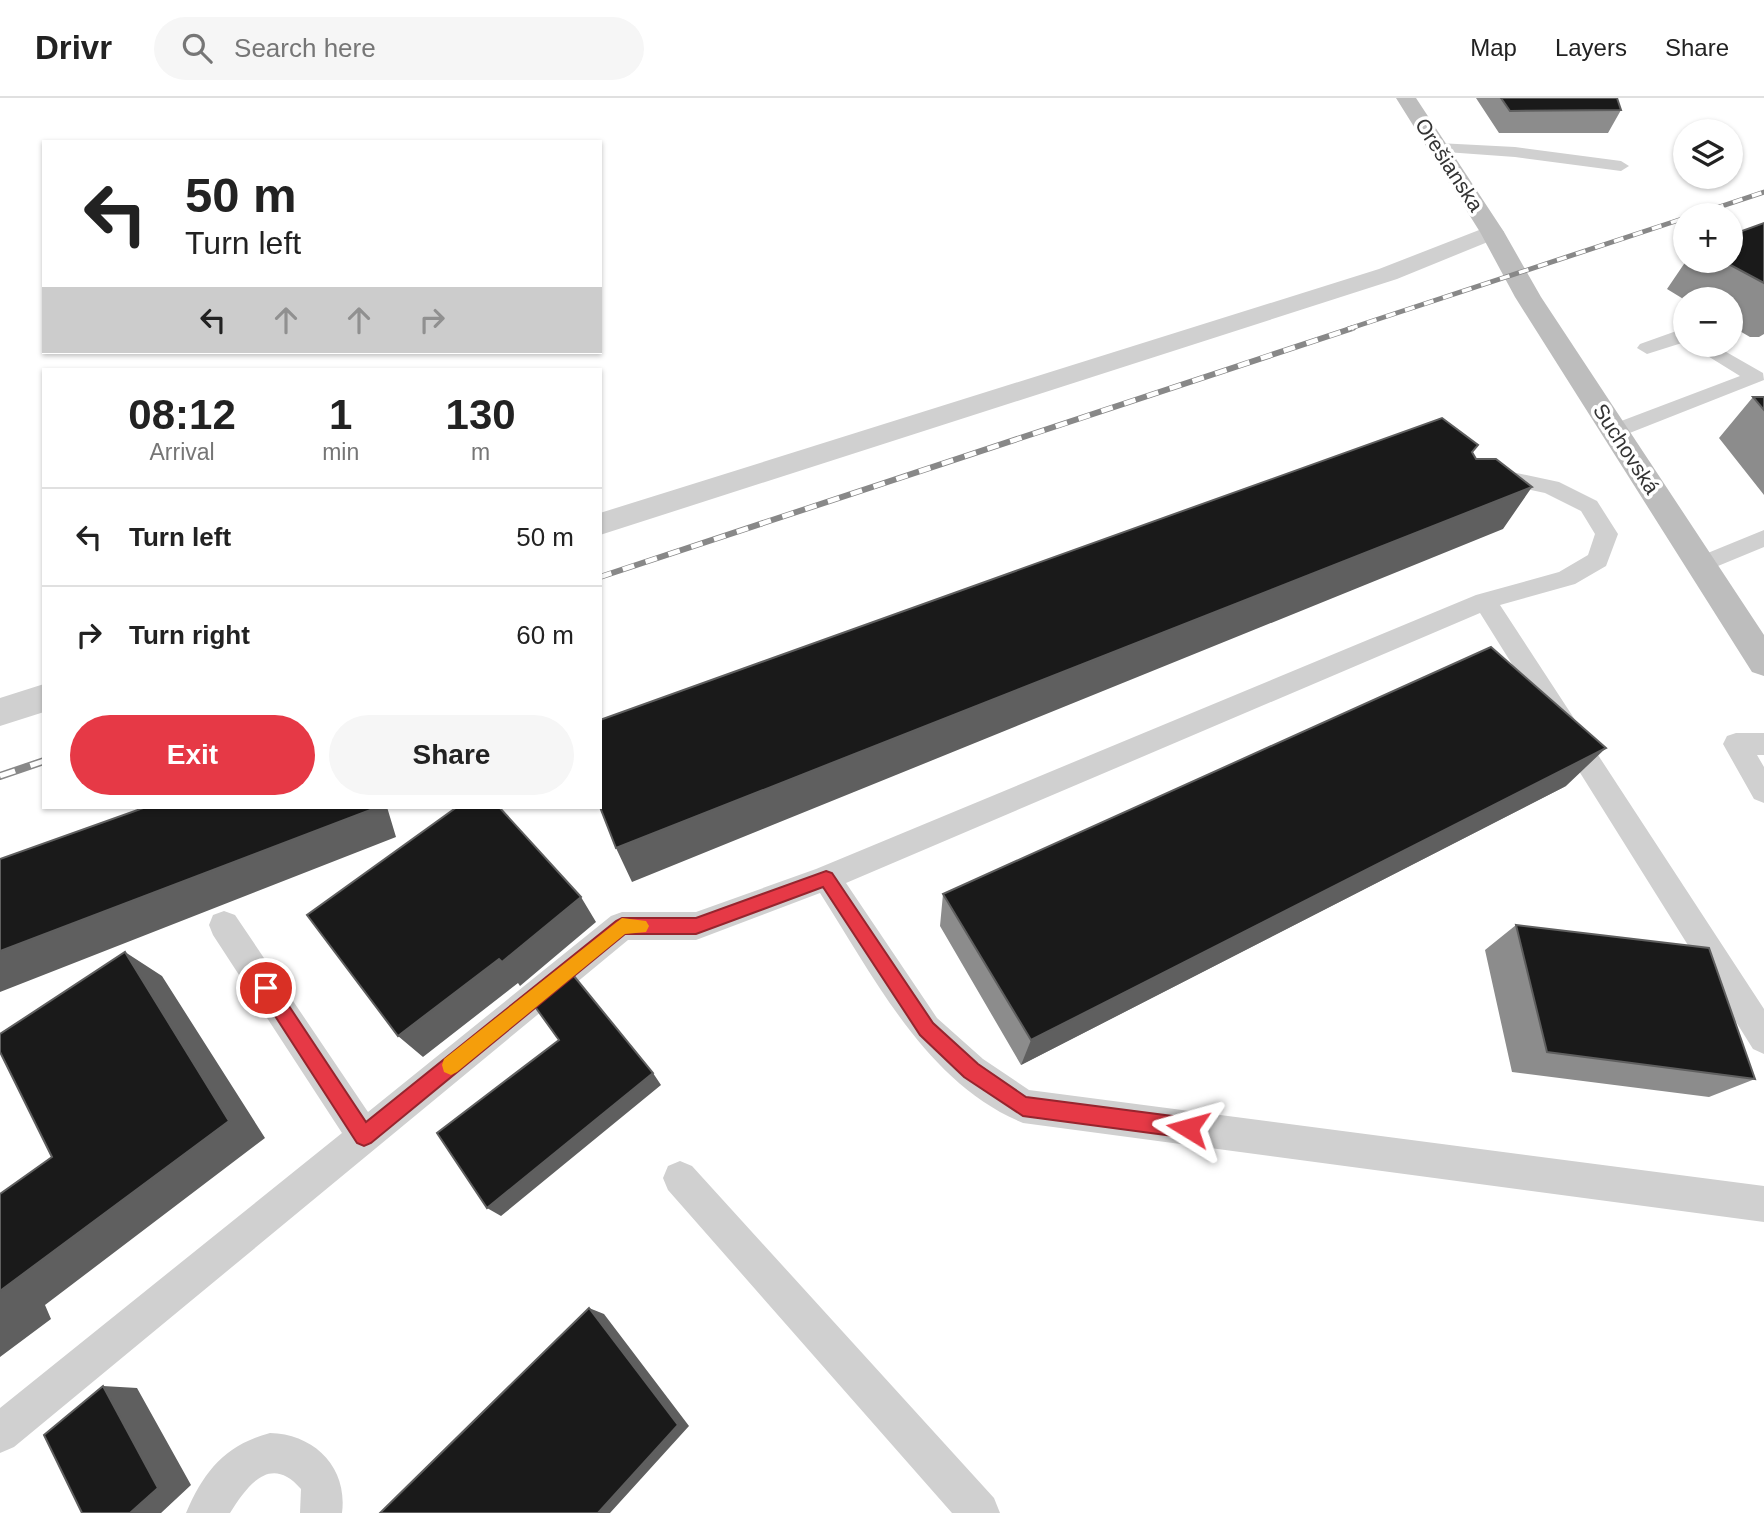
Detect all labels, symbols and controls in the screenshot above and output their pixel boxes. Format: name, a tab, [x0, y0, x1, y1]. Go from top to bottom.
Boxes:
search box	[154, 17, 644, 80]
text: Drivr	[35, 29, 112, 66]
icon: search	[178, 29, 216, 67]
text: Search here	[234, 33, 376, 63]
text: Map	[1470, 34, 1517, 61]
text: Layers	[1555, 34, 1627, 61]
text: Share	[1665, 34, 1729, 61]
street label: Orešianska	[1411, 114, 1488, 216]
map controls	[1673, 119, 1743, 357]
button: layers	[1673, 119, 1743, 189]
icon: left	[70, 168, 161, 259]
text: 50 m	[185, 168, 297, 222]
button: +	[1673, 203, 1743, 273]
text: Turn left	[185, 225, 301, 261]
button: −	[1673, 287, 1743, 357]
icon: left	[194, 301, 232, 339]
icon: ahead	[267, 301, 305, 339]
icon: ahead	[340, 301, 378, 339]
icon: right	[413, 301, 451, 339]
text: 08:12	[128, 391, 236, 438]
text: 1	[329, 391, 352, 438]
text: 130	[446, 391, 516, 438]
street label: Suchovská	[1589, 399, 1664, 498]
text: Arrival	[149, 439, 215, 465]
text: min	[322, 439, 359, 465]
text: m	[471, 439, 490, 465]
icon: left	[70, 518, 108, 556]
text: Turn left	[129, 522, 231, 552]
text: 50 m	[516, 522, 574, 552]
icon: right	[70, 616, 108, 654]
text: Turn right	[129, 620, 250, 650]
text: 60 m	[516, 620, 574, 650]
button: Exit	[70, 715, 315, 795]
button: Share	[329, 715, 574, 795]
pin	[236, 958, 296, 1018]
icon: arrive	[247, 969, 285, 1007]
position arrow	[1151, 1091, 1225, 1165]

